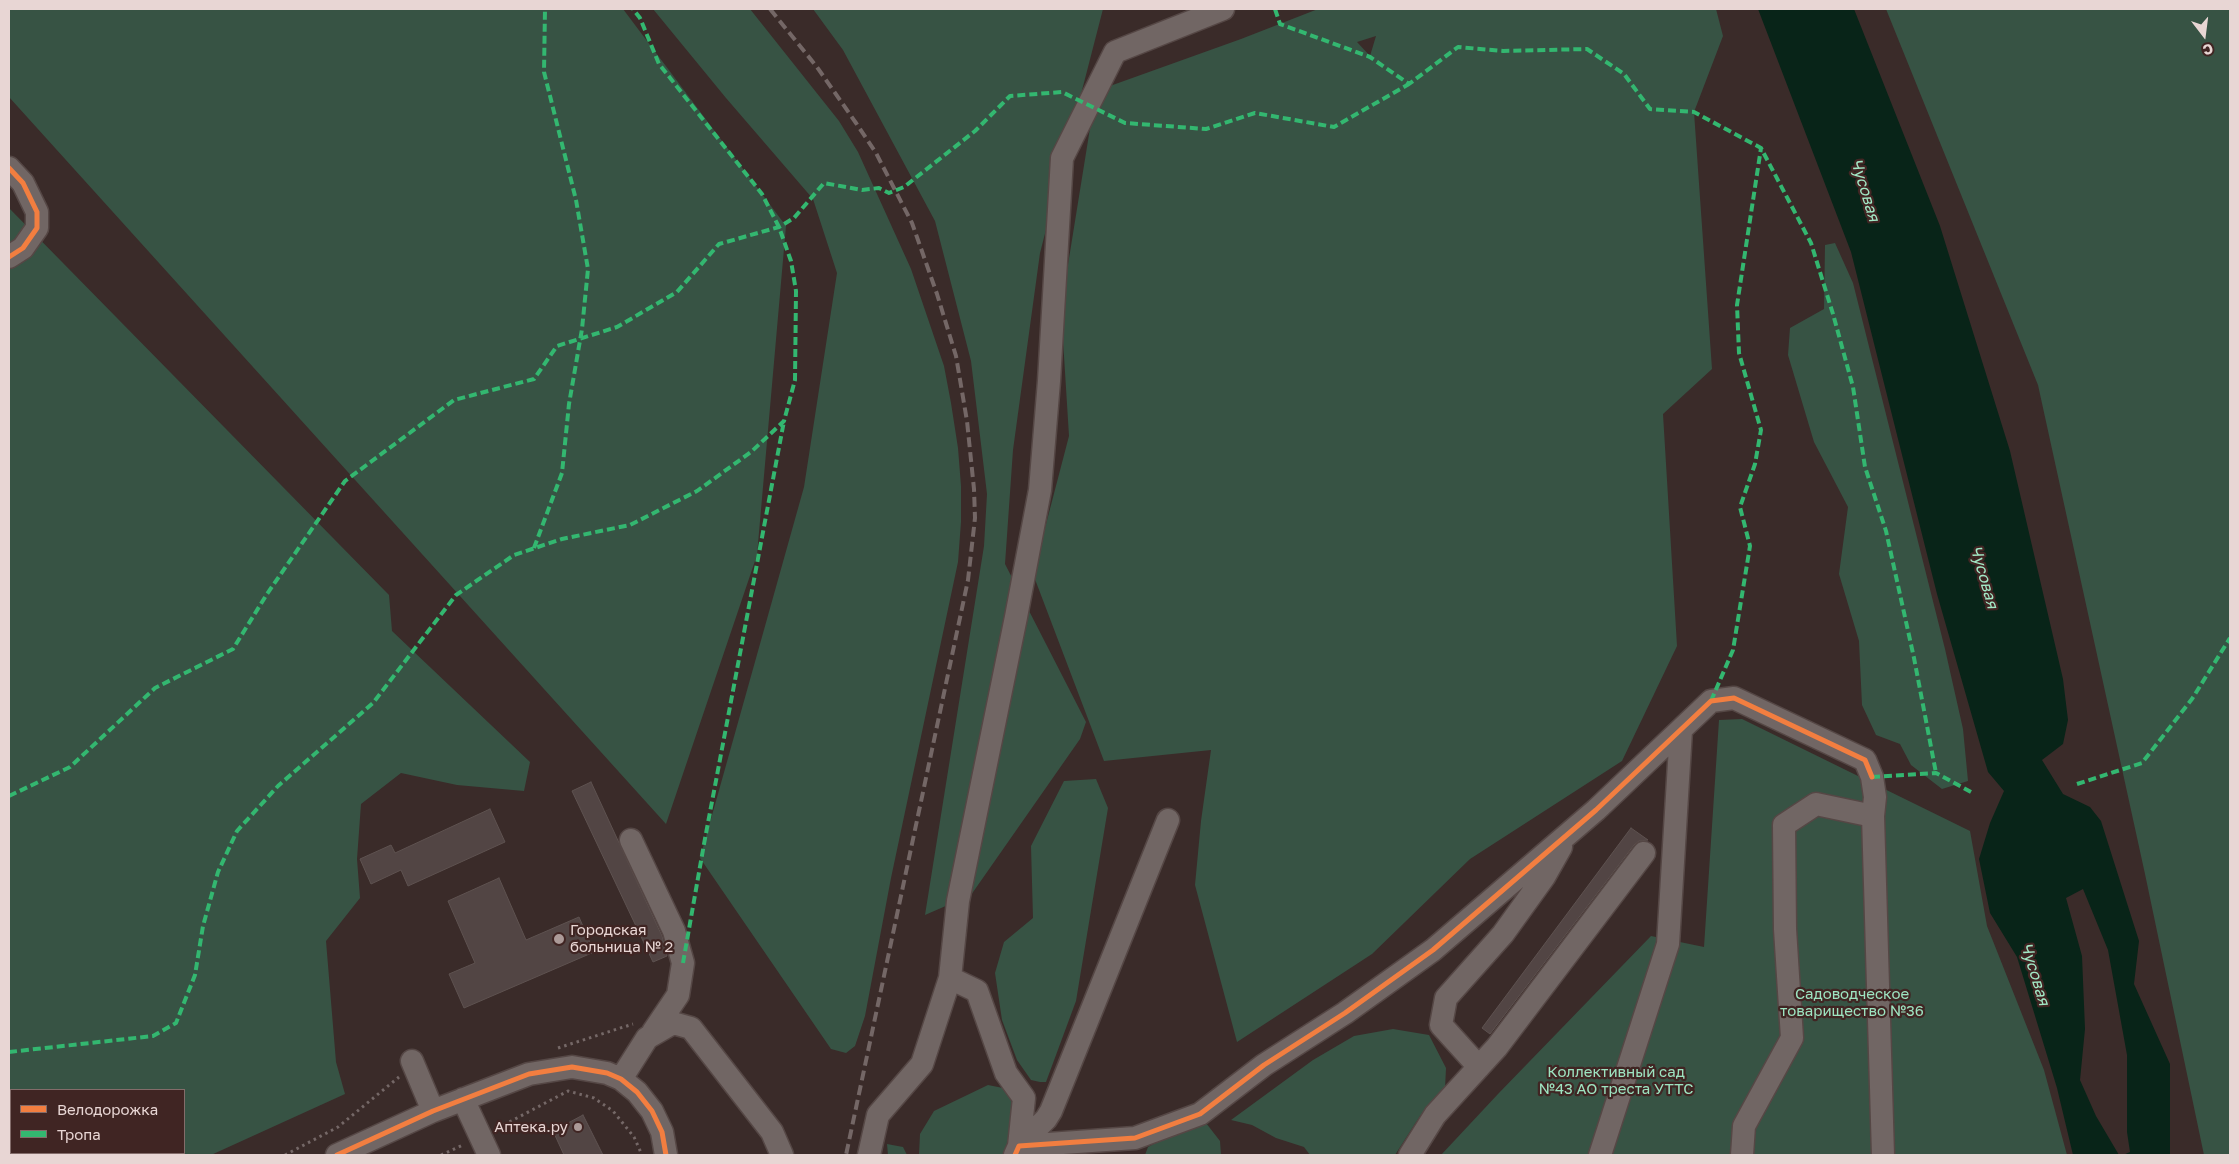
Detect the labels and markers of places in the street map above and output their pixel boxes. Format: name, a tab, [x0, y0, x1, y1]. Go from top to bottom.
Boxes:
place label: Городская больница № 2	[570, 921, 673, 956]
marker: Городская больница № 2	[552, 932, 566, 946]
place label: Аптека.ру	[494, 1118, 568, 1136]
marker: Аптека.ру	[572, 1121, 584, 1133]

